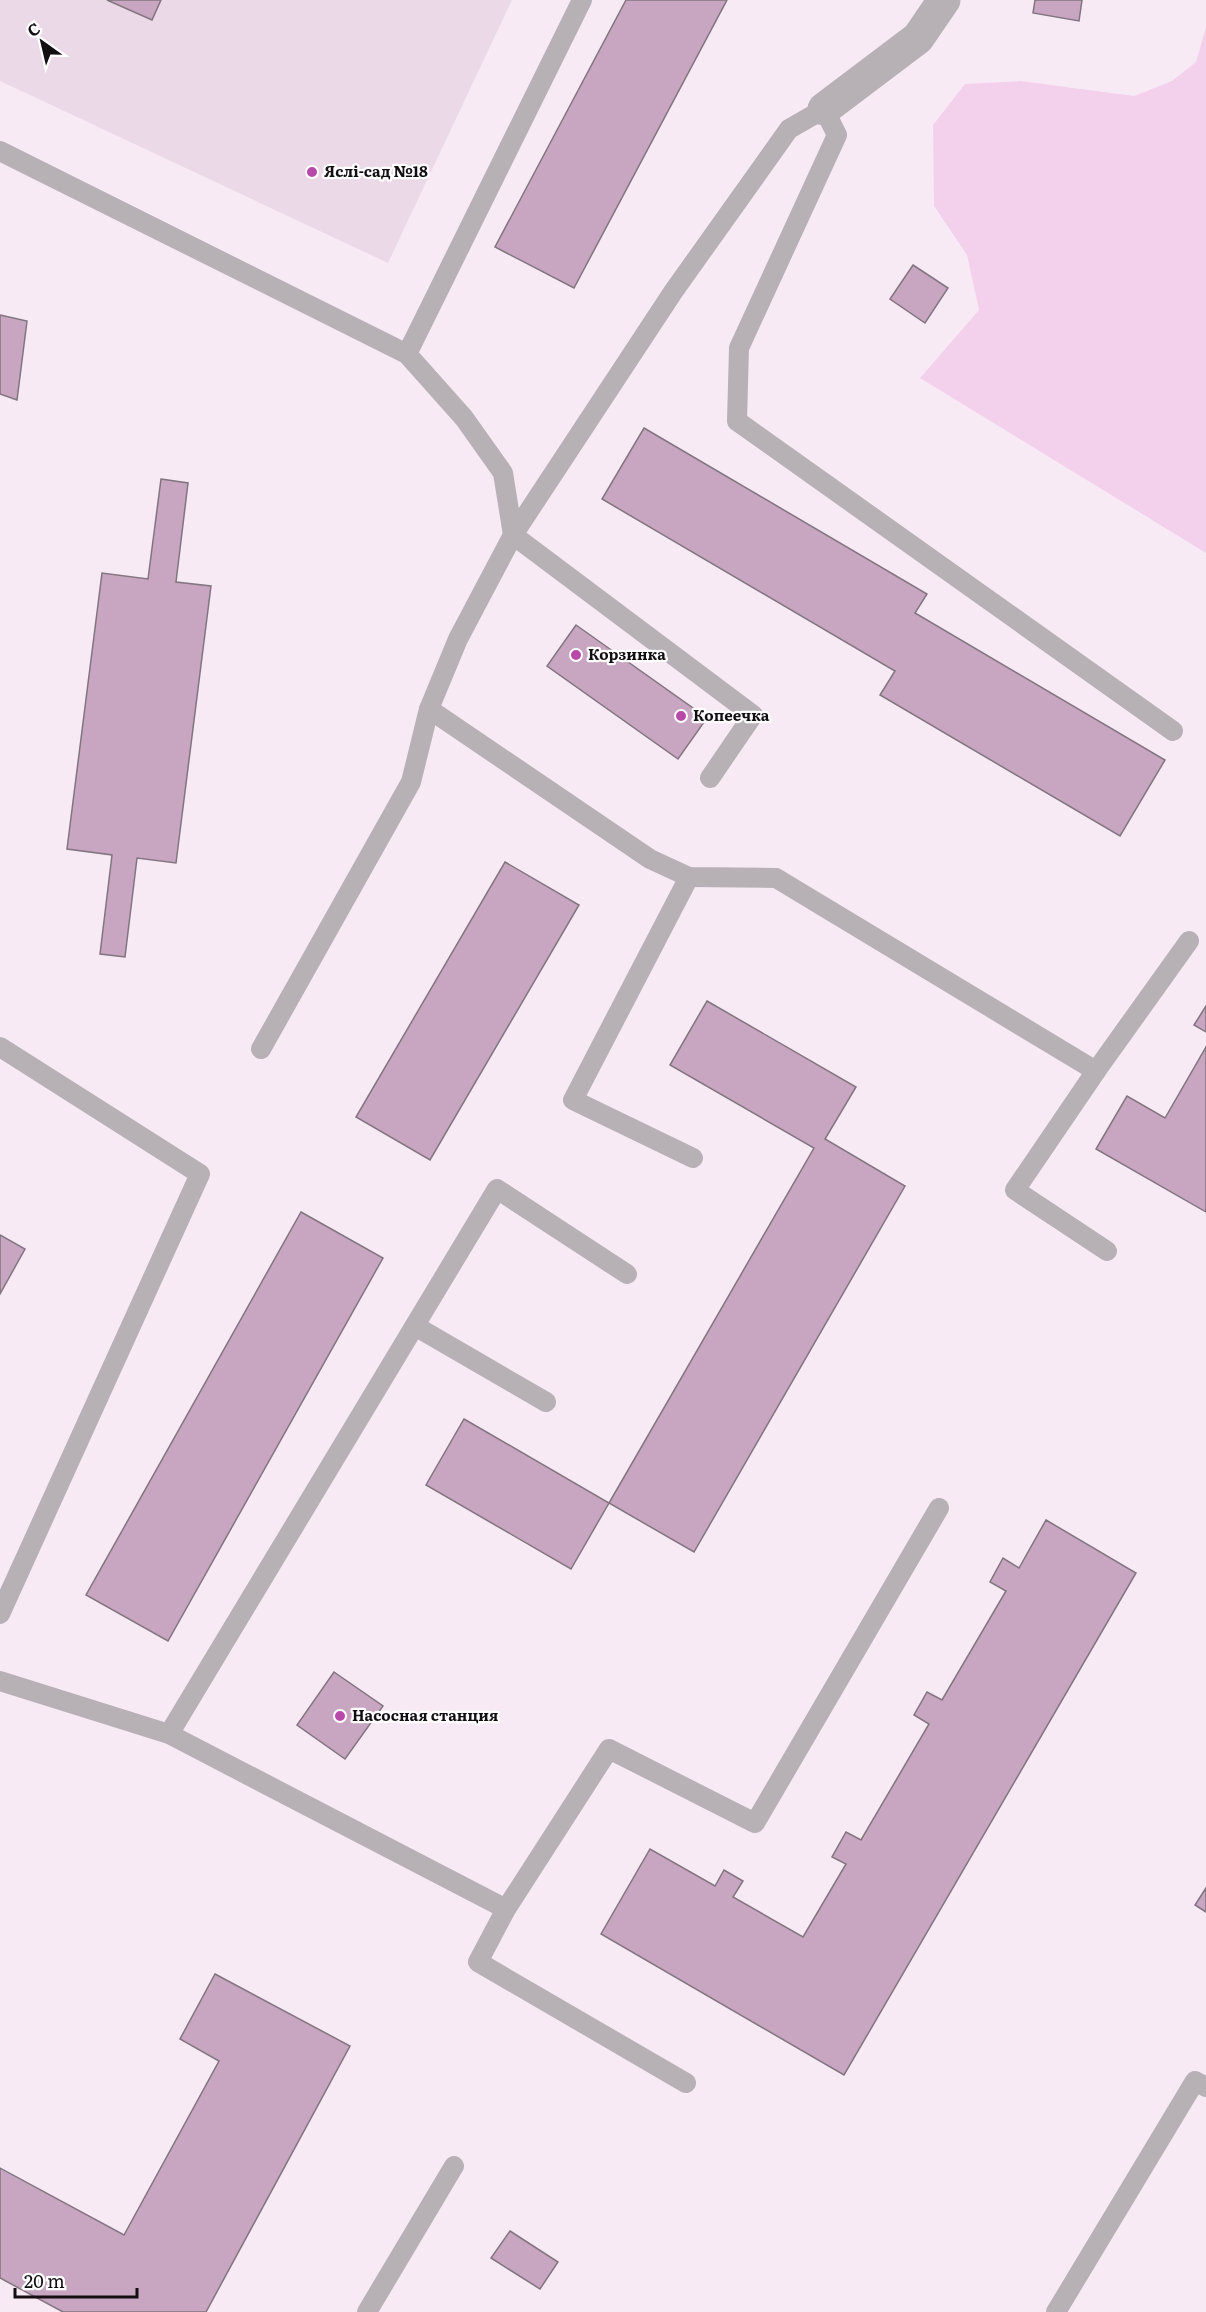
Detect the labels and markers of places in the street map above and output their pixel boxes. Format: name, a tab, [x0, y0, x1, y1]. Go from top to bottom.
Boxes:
place label: Яслі-сад №18	[324, 159, 428, 182]
marker: Яслі-сад №18	[305, 165, 319, 179]
place label: Корзинка	[588, 642, 666, 665]
marker: Корзинка	[569, 648, 583, 662]
place label: Копеечка	[693, 703, 770, 726]
marker: Копеечка	[674, 709, 688, 723]
place label: Насосная станция	[352, 1703, 499, 1726]
marker: Насосная станция	[333, 1709, 347, 1723]

